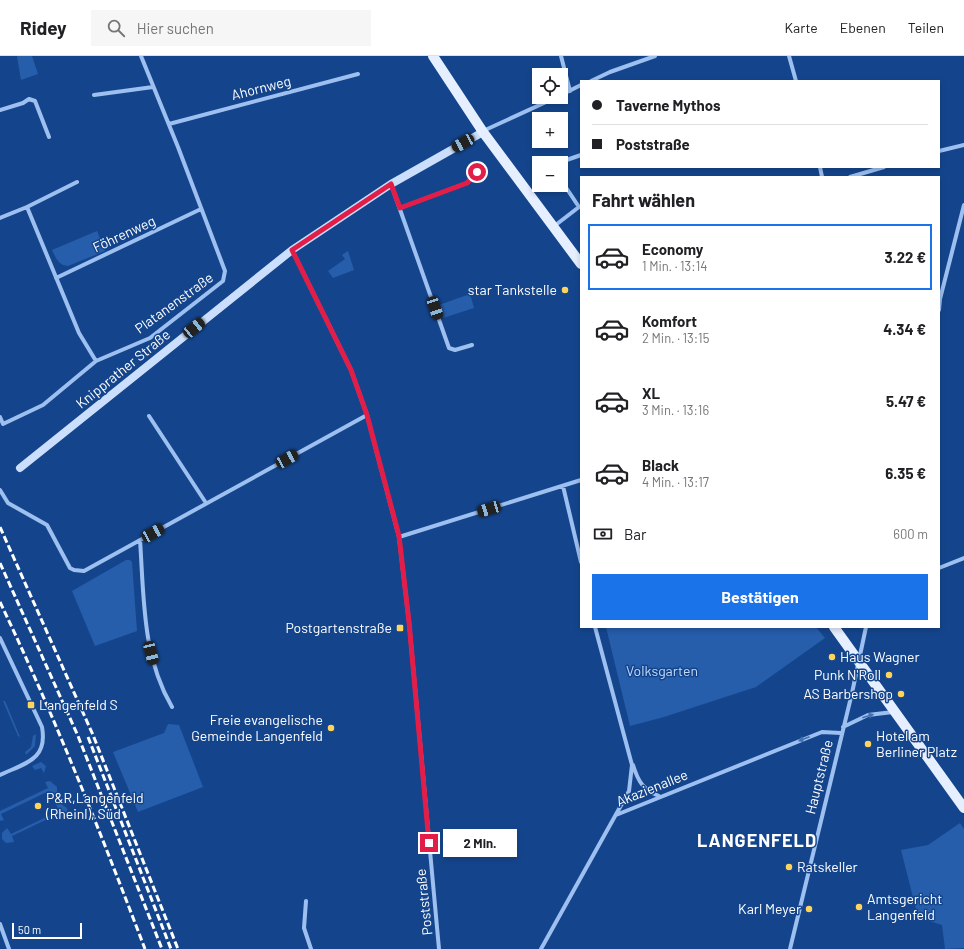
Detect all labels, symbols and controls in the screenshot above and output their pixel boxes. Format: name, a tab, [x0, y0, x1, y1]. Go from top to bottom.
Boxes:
search box	[91, 10, 371, 46]
text: Ridey	[20, 16, 67, 39]
icon: search	[105, 17, 127, 39]
text: Hier suchen	[137, 19, 214, 37]
text: Karte	[784, 19, 818, 36]
text: Ebenen	[840, 19, 886, 36]
text: Teilen	[908, 19, 944, 36]
map controls	[532, 68, 568, 192]
button: locate	[532, 68, 568, 104]
street label: Ahornweg	[229, 72, 292, 103]
text: Taverne Mythos	[616, 96, 721, 114]
button: +	[532, 112, 568, 148]
car	[450, 132, 476, 154]
text: Poststraße	[616, 135, 690, 153]
button: −	[532, 156, 568, 192]
route start	[468, 163, 486, 181]
text: Fahrt wählen	[592, 189, 695, 211]
street label: Föhrenweg	[90, 212, 158, 255]
icon: car	[594, 239, 630, 275]
text: Economy	[642, 240, 703, 258]
text: 3.22 €	[885, 248, 926, 266]
text: 1 Min. · 13:14	[642, 258, 707, 274]
street label: Platanenstraße	[131, 268, 216, 337]
place label: star Tankstelle	[468, 281, 557, 298]
marker: star Tankstelle	[560, 285, 570, 295]
car	[425, 295, 445, 321]
icon: car	[594, 311, 630, 347]
text: Komfort	[642, 312, 697, 330]
car	[181, 316, 207, 340]
text: 4.34 €	[883, 320, 926, 338]
street label: Knipprather Straße	[72, 326, 173, 412]
text: 2 Min. · 13:15	[642, 330, 709, 346]
icon: car	[594, 383, 630, 419]
text: XL	[642, 384, 660, 402]
text: 5.47 €	[886, 392, 926, 410]
text: 3 Min. · 13:16	[642, 402, 709, 418]
car	[274, 448, 300, 470]
icon: car	[594, 455, 630, 491]
text: Black	[642, 456, 679, 474]
text: 6.35 €	[885, 464, 926, 482]
text: 4 Min. · 13:17	[642, 474, 709, 490]
car	[476, 500, 502, 518]
car	[140, 522, 166, 544]
icon: cash	[592, 523, 614, 545]
text: Bar	[624, 525, 646, 543]
text: 600 m	[893, 526, 928, 542]
button: Bestätigen	[592, 574, 928, 620]
place label: Postgartenstraße	[285, 619, 392, 636]
marker: Postgartenstraße	[395, 623, 405, 633]
car	[142, 640, 160, 666]
place label: Haus Wagner	[840, 648, 920, 665]
marker: Haus Wagner	[827, 652, 837, 662]
park label: Volksgarten	[626, 662, 698, 679]
place label: Punk N'Roll	[814, 666, 881, 683]
marker: Punk N'Roll	[884, 670, 894, 680]
place label: AS Barbershop	[803, 685, 893, 702]
marker: AS Barbershop	[896, 689, 906, 699]
place label: Langenfeld S	[39, 696, 118, 713]
marker: Langenfeld S	[26, 700, 36, 710]
place label: Freie evangelische Gemeinde Langenfeld	[191, 711, 323, 744]
one-way arrow	[862, 713, 874, 719]
marker: Freie evangelische Gemeinde Langenfeld	[326, 723, 336, 733]
place label: Hotel am Berliner Platz	[876, 727, 957, 760]
one-way arrow	[797, 737, 809, 743]
street label: Hauptstraße	[801, 738, 836, 816]
marker: Hotel am Berliner Platz	[863, 739, 873, 749]
street label: Akazienallee	[613, 765, 690, 810]
place label: P&R,Langenfeld (Rheinl), Süd	[45, 789, 144, 822]
marker: P&R,Langenfeld (Rheinl), Süd	[33, 801, 43, 811]
callout: 2 Min.	[443, 829, 517, 857]
district label: LANGENFELD	[697, 829, 817, 851]
route end	[420, 834, 438, 852]
text: 2 Min.	[463, 835, 497, 851]
place label: Ratskeller	[797, 858, 858, 875]
marker: Ratskeller	[784, 862, 794, 872]
street label: Poststraße	[412, 868, 435, 936]
place label: Amtsgericht Langenfeld	[867, 890, 942, 923]
place label: Karl Meyer	[738, 900, 801, 917]
marker: Amtsgericht Langenfeld	[854, 902, 864, 912]
marker: Karl Meyer	[804, 904, 814, 914]
scale bar	[12, 921, 82, 940]
text: 50 m	[18, 923, 41, 936]

